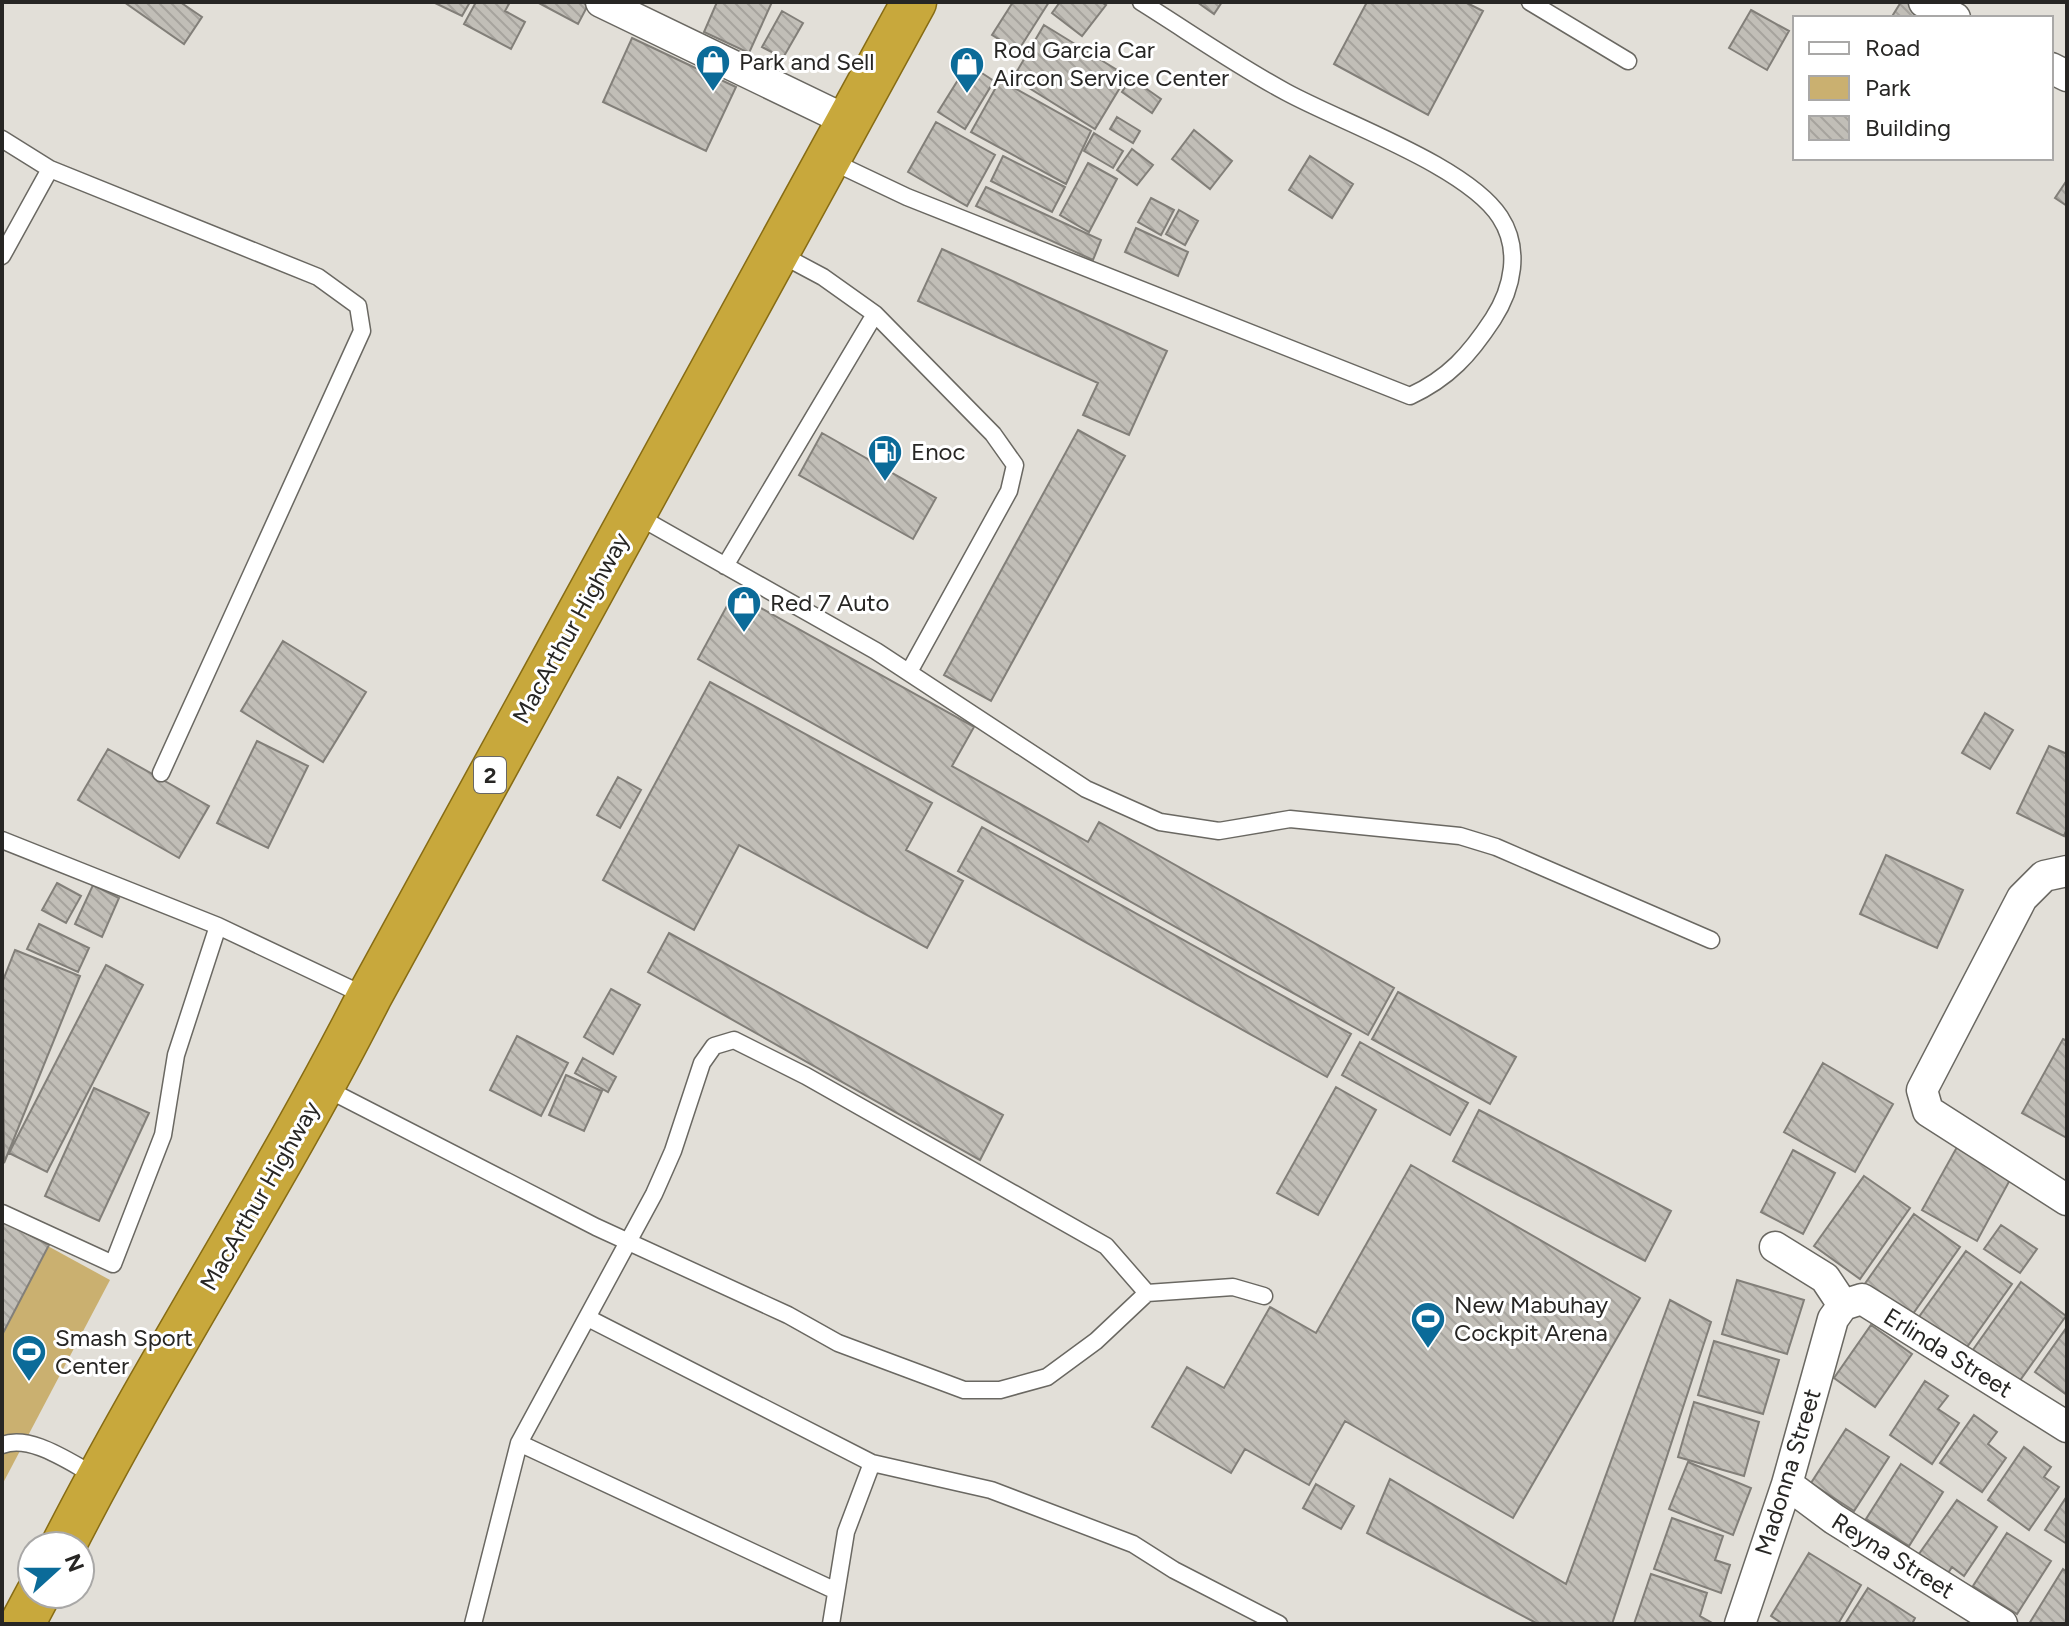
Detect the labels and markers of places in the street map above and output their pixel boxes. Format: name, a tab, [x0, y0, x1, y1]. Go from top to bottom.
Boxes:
place label: Rod Garcia Car Aircon Service Center	[993, 35, 1229, 92]
shop icon: Park and Sell	[694, 43, 732, 93]
shop icon: Rod Garcia Car Aircon Service Center	[948, 45, 986, 95]
place label: Park and Sell	[739, 47, 875, 76]
fuel station icon: Enoc	[866, 433, 904, 483]
place label: Enoc	[911, 437, 966, 466]
shop icon: Red 7 Auto	[725, 584, 763, 634]
place label: Red 7 Auto	[770, 588, 890, 617]
place label: New Mabuhay Cockpit Arena	[1454, 1290, 1609, 1347]
sports icon: New Mabuhay Cockpit Arena	[1409, 1300, 1447, 1350]
place label: Smash Sport Center	[55, 1323, 193, 1380]
sports icon: Smash Sport Center	[10, 1333, 48, 1383]

